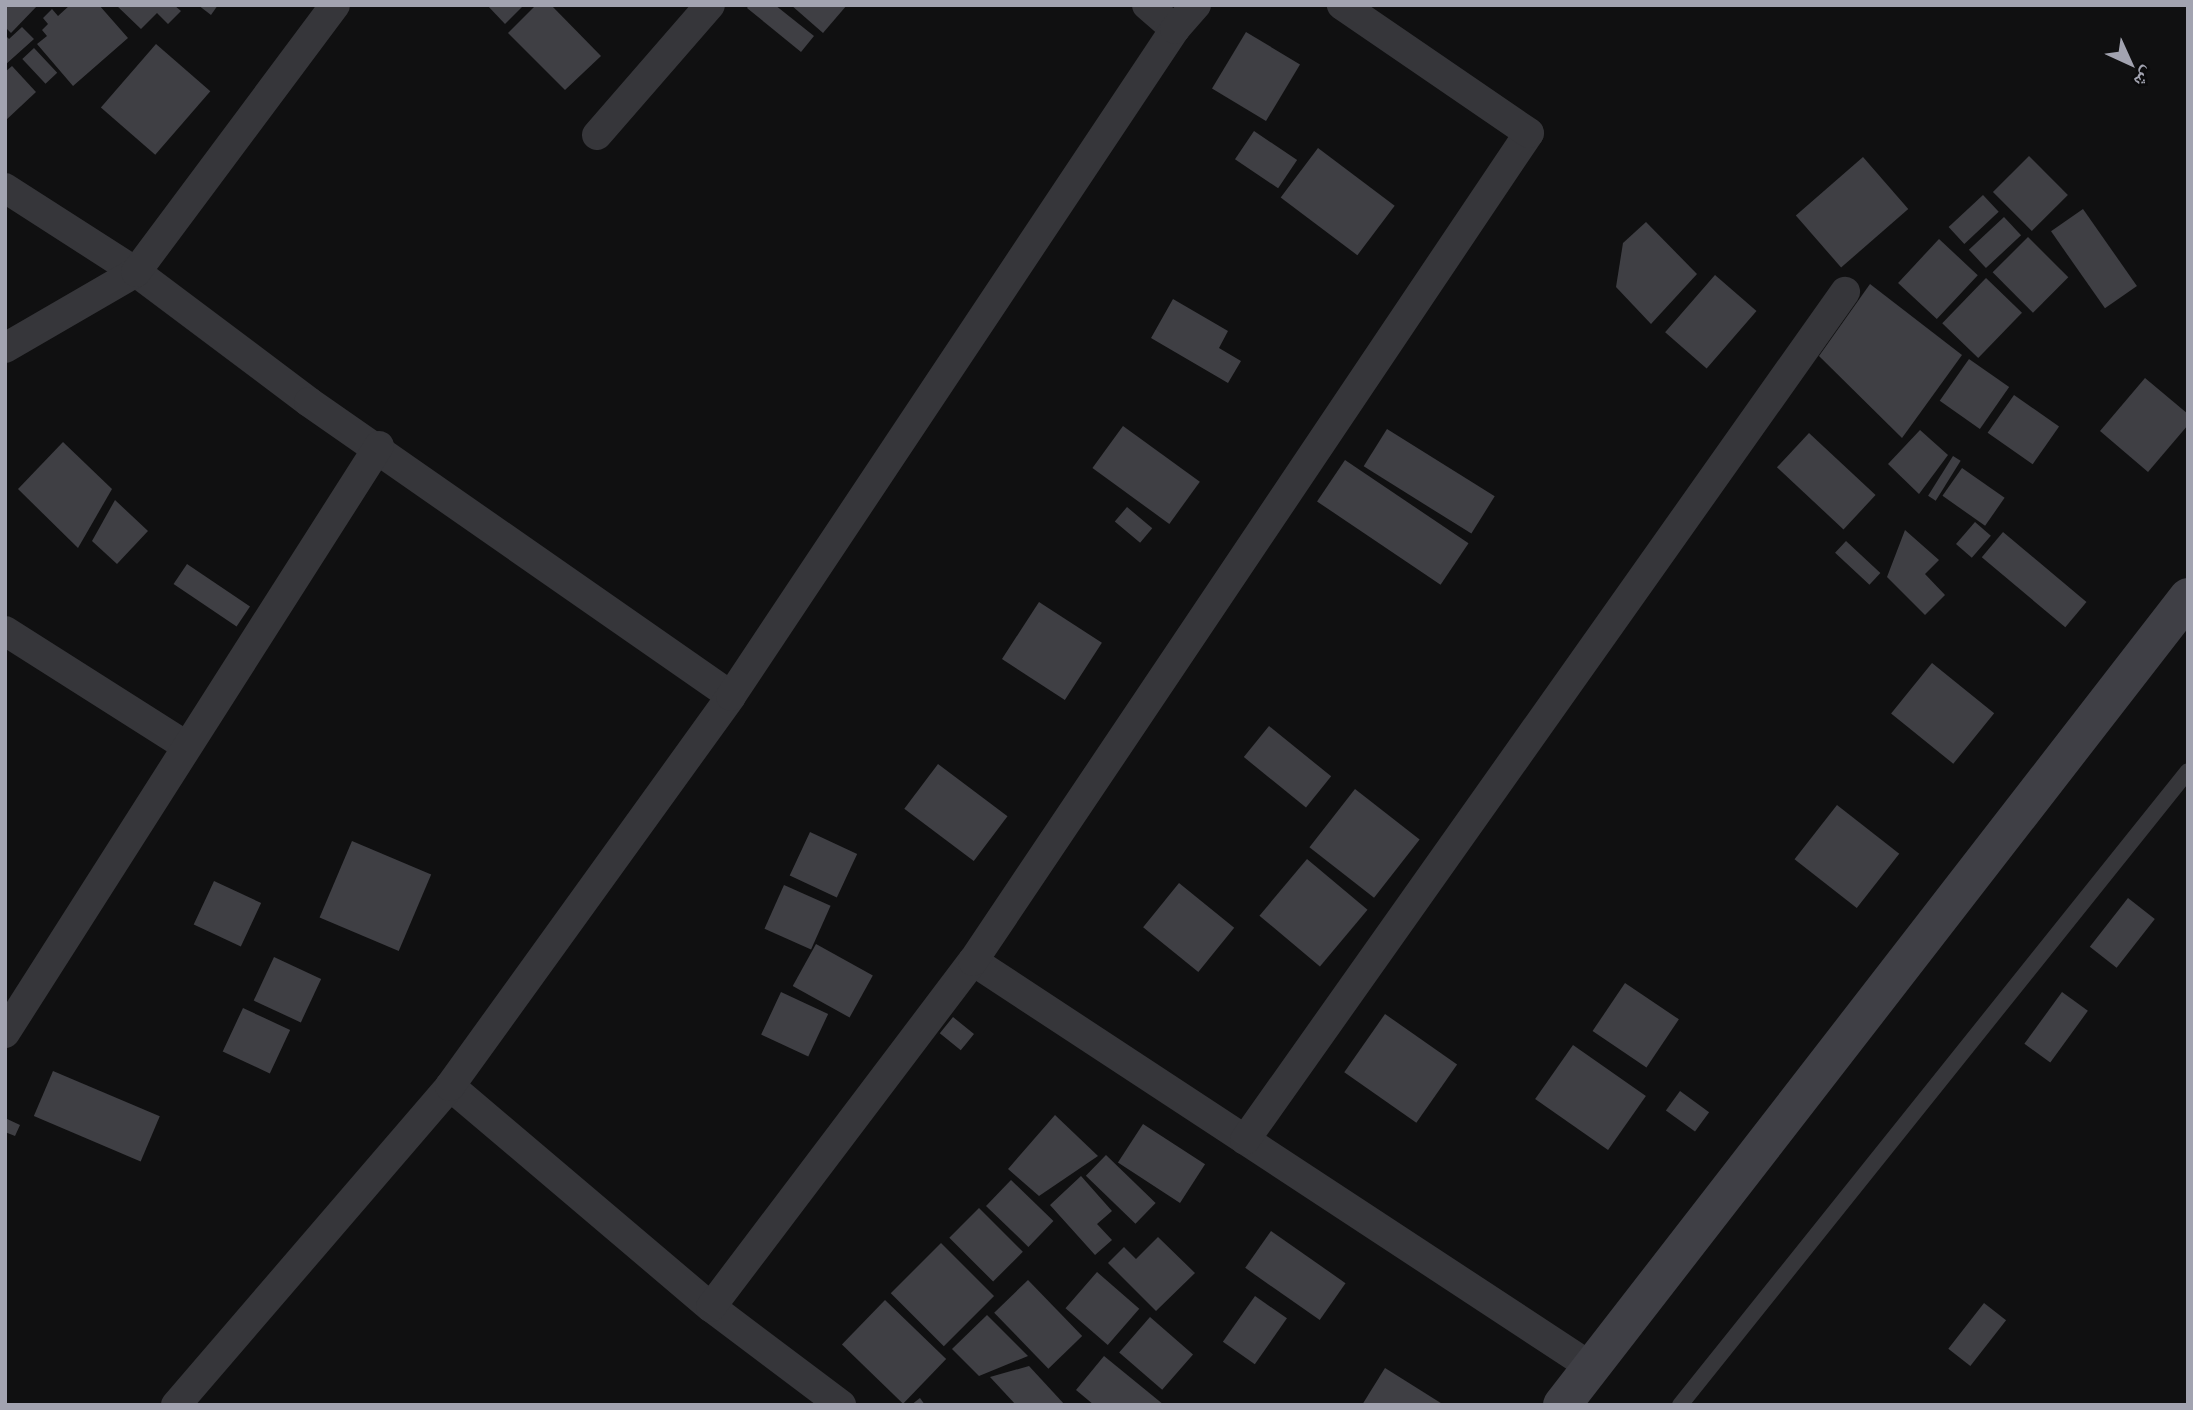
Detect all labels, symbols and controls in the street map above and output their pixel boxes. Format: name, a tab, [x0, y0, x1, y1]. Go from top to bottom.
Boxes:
north arrow	[2095, 28, 2165, 98]
text: ش	[2130, 63, 2160, 93]

